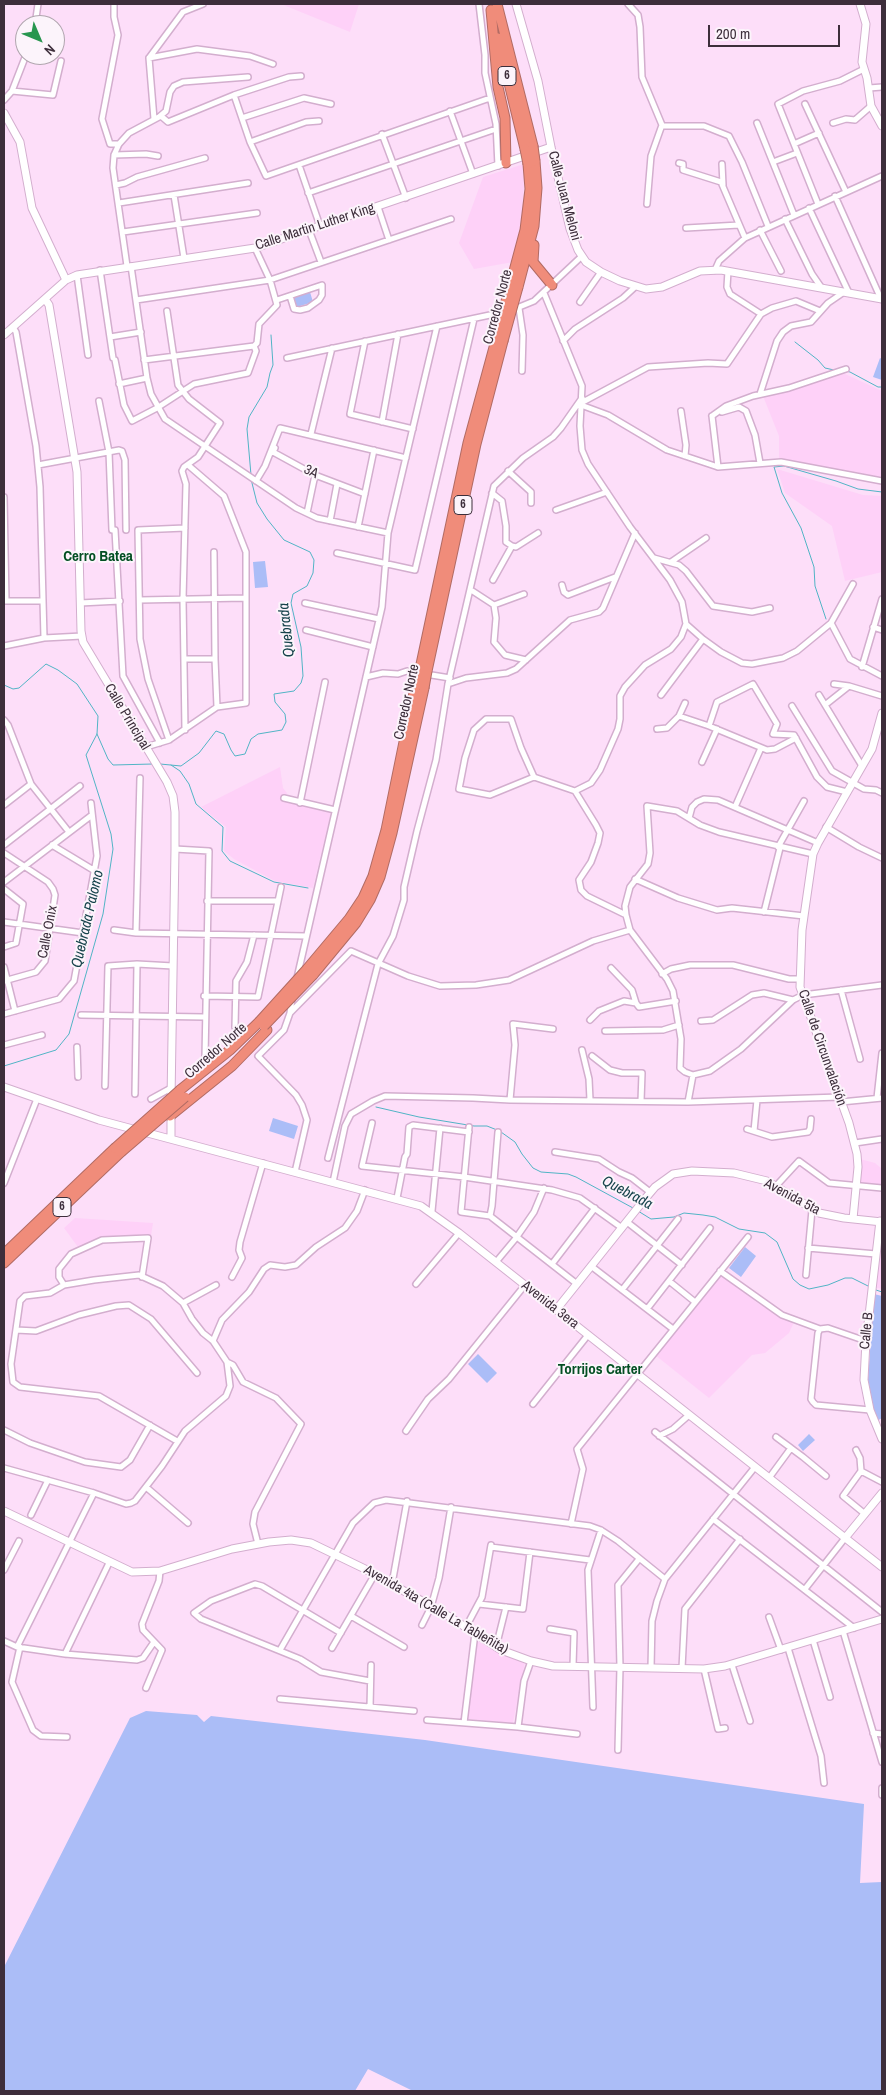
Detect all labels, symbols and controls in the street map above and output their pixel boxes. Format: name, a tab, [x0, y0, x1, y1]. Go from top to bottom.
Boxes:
north arrow	[15, 15, 65, 65]
scale bar	[711, 15, 844, 47]
text: 200 m	[716, 23, 750, 44]
text: N	[41, 41, 59, 59]
road number: 6	[498, 66, 516, 85]
street label: Calle Juan Meloni	[544, 149, 584, 243]
street label: Calle Martin Luther King	[253, 200, 377, 254]
street label: Corredor Norte	[480, 268, 516, 346]
street label: 3A	[301, 461, 321, 483]
road number: 6	[454, 496, 472, 514]
district label: Cerro Batea	[63, 548, 133, 566]
water label: Quebrada	[275, 602, 299, 658]
street label: Corredor Norte	[391, 663, 423, 741]
street label: Calle Principal	[101, 681, 153, 753]
water label: Quebrada Palomo	[68, 868, 108, 970]
street label: Calle Onix	[35, 904, 61, 960]
street label: Calle de Circunvalación	[794, 988, 850, 1108]
street label: Corredor Norte	[182, 1020, 250, 1082]
water label: Quebrada	[599, 1172, 655, 1214]
street label: Avenida 5ta	[761, 1175, 823, 1219]
road number: 6	[53, 1198, 71, 1216]
street label: Avenida 3era	[518, 1277, 582, 1333]
street label: Calle B	[857, 1312, 877, 1350]
district label: Torrijos Carter	[558, 1361, 642, 1379]
street label: Avenida 4ta (Calle La Tableñita)	[361, 1562, 511, 1658]

